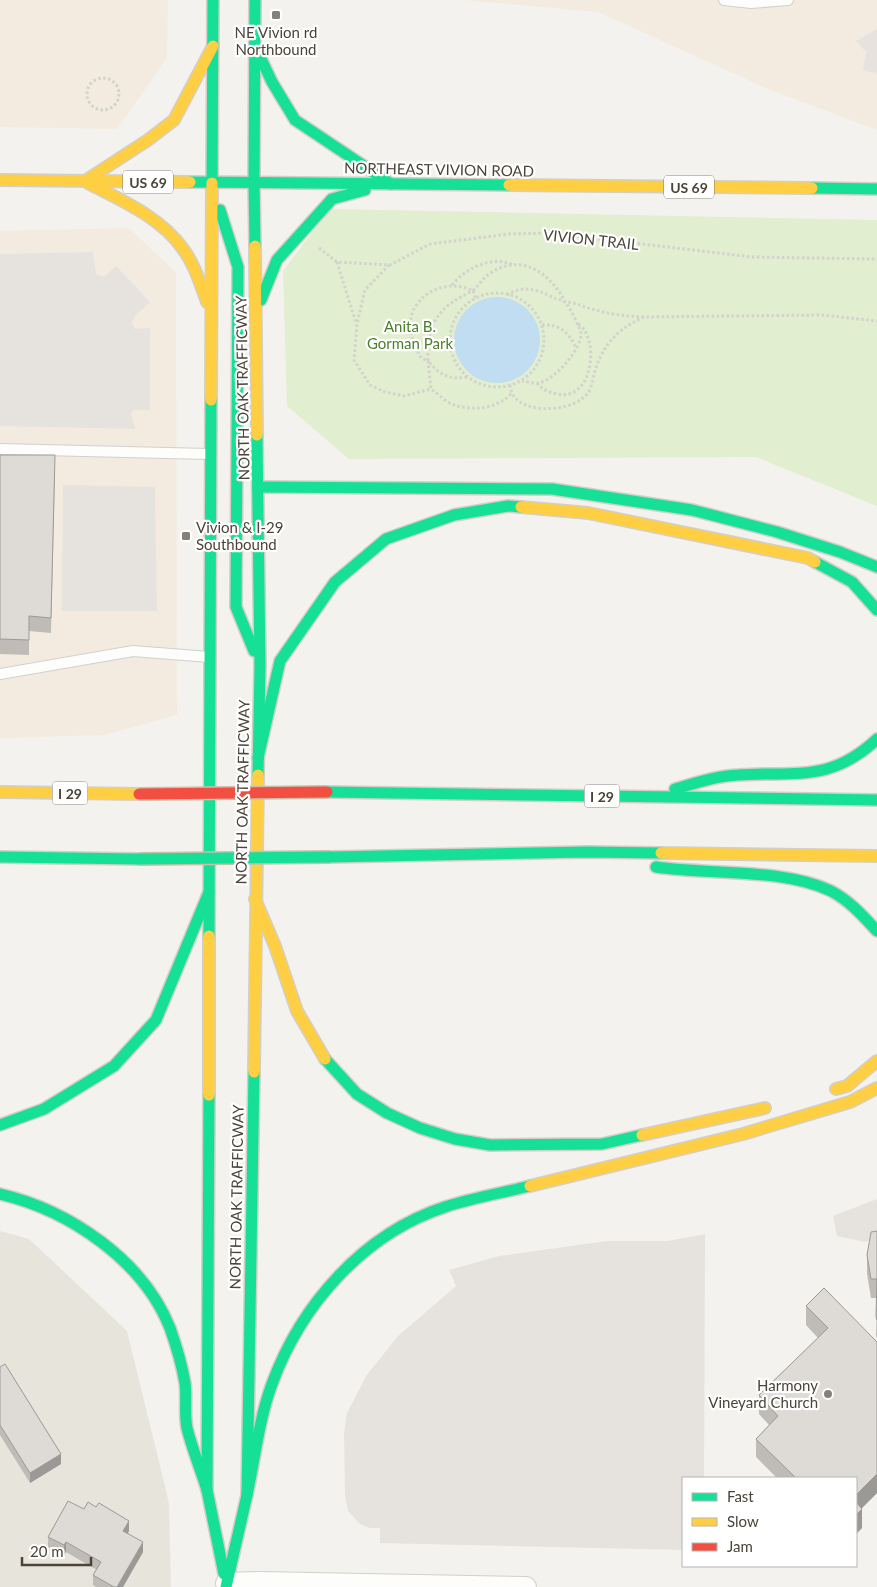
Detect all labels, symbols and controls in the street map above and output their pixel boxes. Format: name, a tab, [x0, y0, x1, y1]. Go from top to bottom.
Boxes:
marker: NE Vivion rd Northbound	[270, 9, 282, 21]
place label: NE Vivion rd Northbound	[235, 23, 317, 58]
street label: NORTHEAST VIVION ROAD	[344, 158, 534, 180]
road number: US 69	[123, 170, 173, 193]
road number: US 69	[664, 176, 714, 198]
street label: VIVION TRAIL	[542, 225, 640, 253]
street label: NORTH OAK TRAFFICWAY	[231, 295, 253, 481]
park label: Anita B. Gorman Park	[367, 317, 453, 352]
place label: Vivion & I-29 Southbound	[196, 518, 284, 553]
marker: Vivion & I-29 Southbound	[180, 530, 192, 542]
street label: NORTH OAK TRAFFICWAY	[231, 699, 253, 885]
road number: I 29	[52, 781, 88, 804]
road number: I 29	[584, 784, 620, 808]
street label: NORTH OAK TRAFFICWAY	[225, 1104, 247, 1290]
place label: Harmony Vineyard Church	[708, 1376, 818, 1411]
marker: Harmony Vineyard Church	[822, 1388, 834, 1400]
legend	[682, 1477, 857, 1567]
text: Fast	[727, 1487, 754, 1505]
text: Slow	[727, 1512, 759, 1530]
scale bar	[22, 1534, 91, 1566]
text: Jam	[727, 1537, 753, 1555]
text: 20 m	[30, 1542, 64, 1560]

